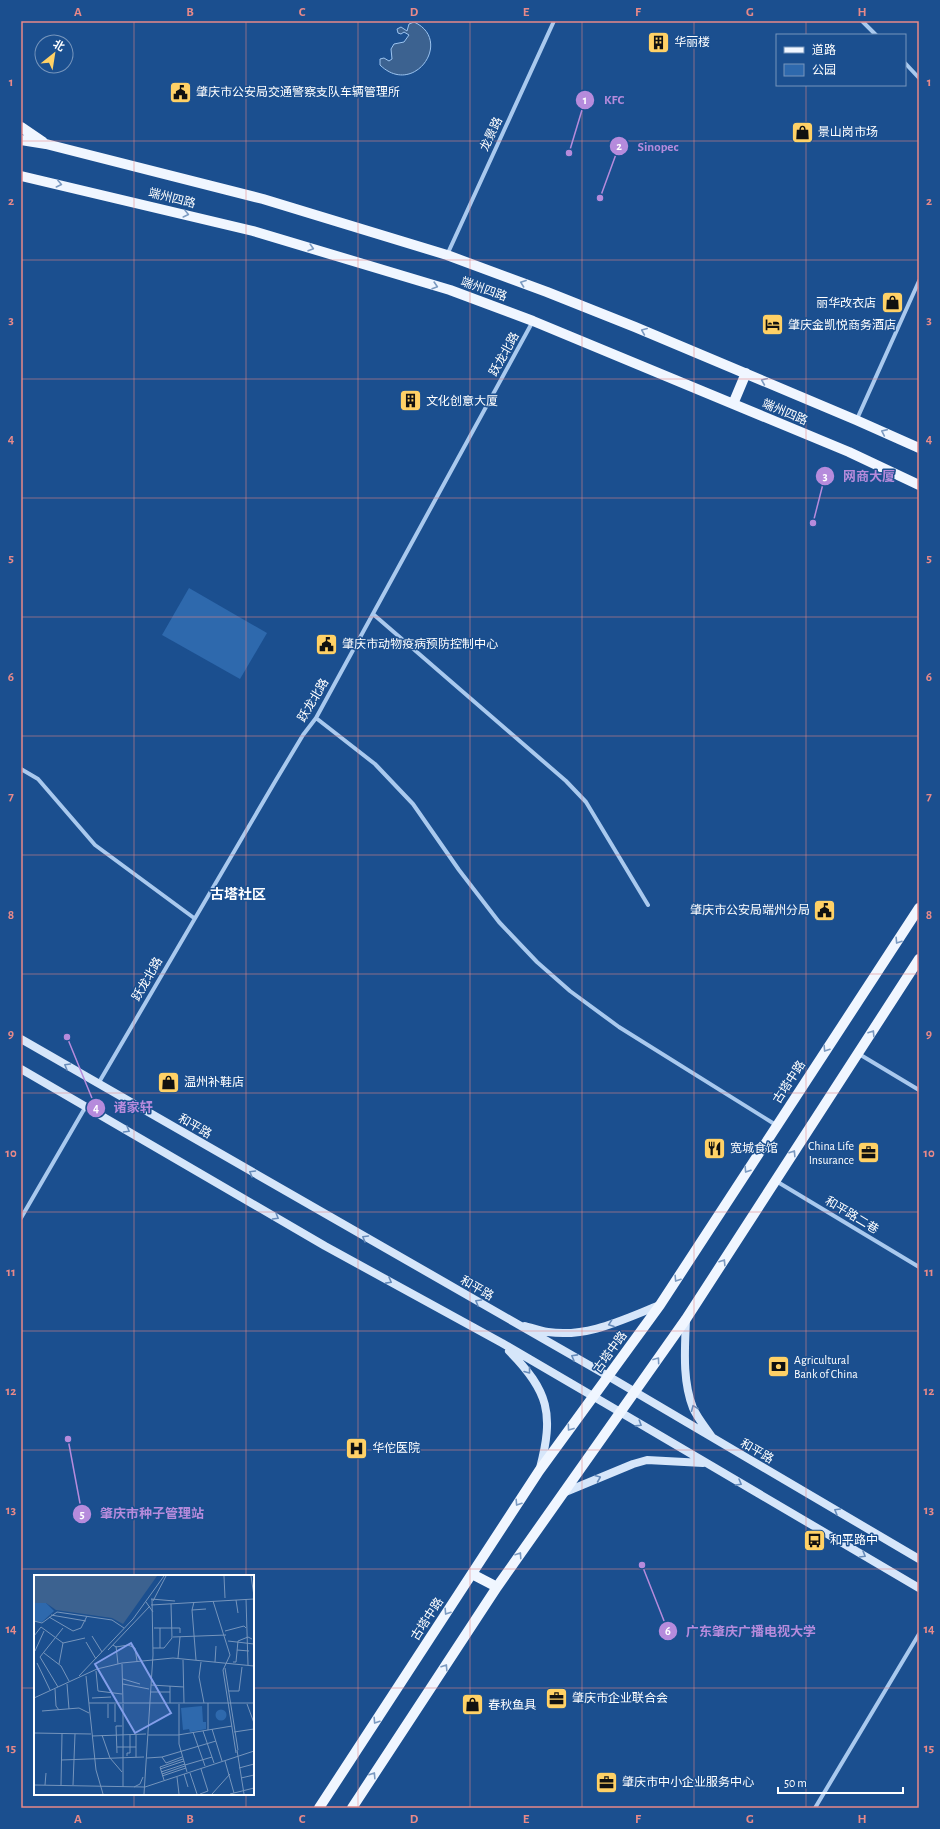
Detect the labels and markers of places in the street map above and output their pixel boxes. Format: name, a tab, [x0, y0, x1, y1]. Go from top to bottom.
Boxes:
building icon: 华丽楼	[646, 29, 672, 55]
place label: 华丽楼	[674, 35, 710, 48]
public building icon: 肇庆市公安局交通警察支队车辆管理所	[168, 79, 194, 105]
place label: 肇庆市公安局交通警察支队车辆管理所	[196, 85, 400, 98]
callout: KFC	[575, 87, 632, 112]
shop icon: 景山岗市场	[789, 119, 815, 145]
place label: 景山岗市场	[818, 125, 878, 138]
callout: Sinopec	[609, 134, 686, 159]
shop icon: 丽华改衣店	[879, 290, 905, 316]
place label: 丽华改衣店	[816, 296, 876, 309]
hotel icon: 肇庆金凯悦商务酒店	[760, 312, 786, 338]
place label: 肇庆金凯悦商务酒店	[788, 318, 896, 331]
building icon: 文化创意大厦	[398, 388, 424, 414]
place label: 文化创意大厦	[426, 394, 498, 407]
callout: 网商大厦	[815, 464, 903, 489]
public building icon: 肇庆市动物疫病预防控制中心	[314, 631, 340, 657]
place label: 肇庆市动物疫病预防控制中心	[342, 637, 498, 650]
public building icon: 肇庆市公安局端州分局	[812, 897, 838, 923]
place label: 肇庆市公安局端州分局	[690, 903, 810, 916]
shop icon: 温州补鞋店	[155, 1069, 181, 1095]
place label: 温州补鞋店	[184, 1075, 244, 1088]
callout: 诸家轩	[86, 1095, 161, 1120]
restaurant icon: 宽城食馆	[701, 1135, 727, 1161]
place label: China Life Insurance	[808, 1140, 854, 1166]
office icon: China Life Insurance	[856, 1140, 882, 1166]
place label: 宽城食馆	[730, 1141, 778, 1154]
bank icon: Agricultural Bank of China	[765, 1354, 791, 1380]
place label: Agricultural Bank of China	[794, 1354, 858, 1380]
hospital icon: 华佗医院	[344, 1435, 370, 1461]
place label: 华佗医院	[372, 1441, 420, 1454]
callout: 肇庆市种子管理站	[72, 1501, 212, 1526]
bus stop icon: 和平路中	[801, 1527, 827, 1553]
place label: 和平路中	[830, 1533, 878, 1546]
callout: 广东肇庆广播电视大学	[658, 1619, 824, 1644]
office icon: 肇庆市企业联合会	[543, 1685, 569, 1711]
place label: 肇庆市企业联合会	[572, 1691, 668, 1704]
shop icon: 春秋鱼具	[459, 1692, 485, 1718]
place label: 春秋鱼具	[488, 1698, 536, 1711]
office icon: 肇庆市中小企业服务中心	[593, 1769, 619, 1795]
place label: 肇庆市中小企业服务中心	[622, 1775, 754, 1788]

